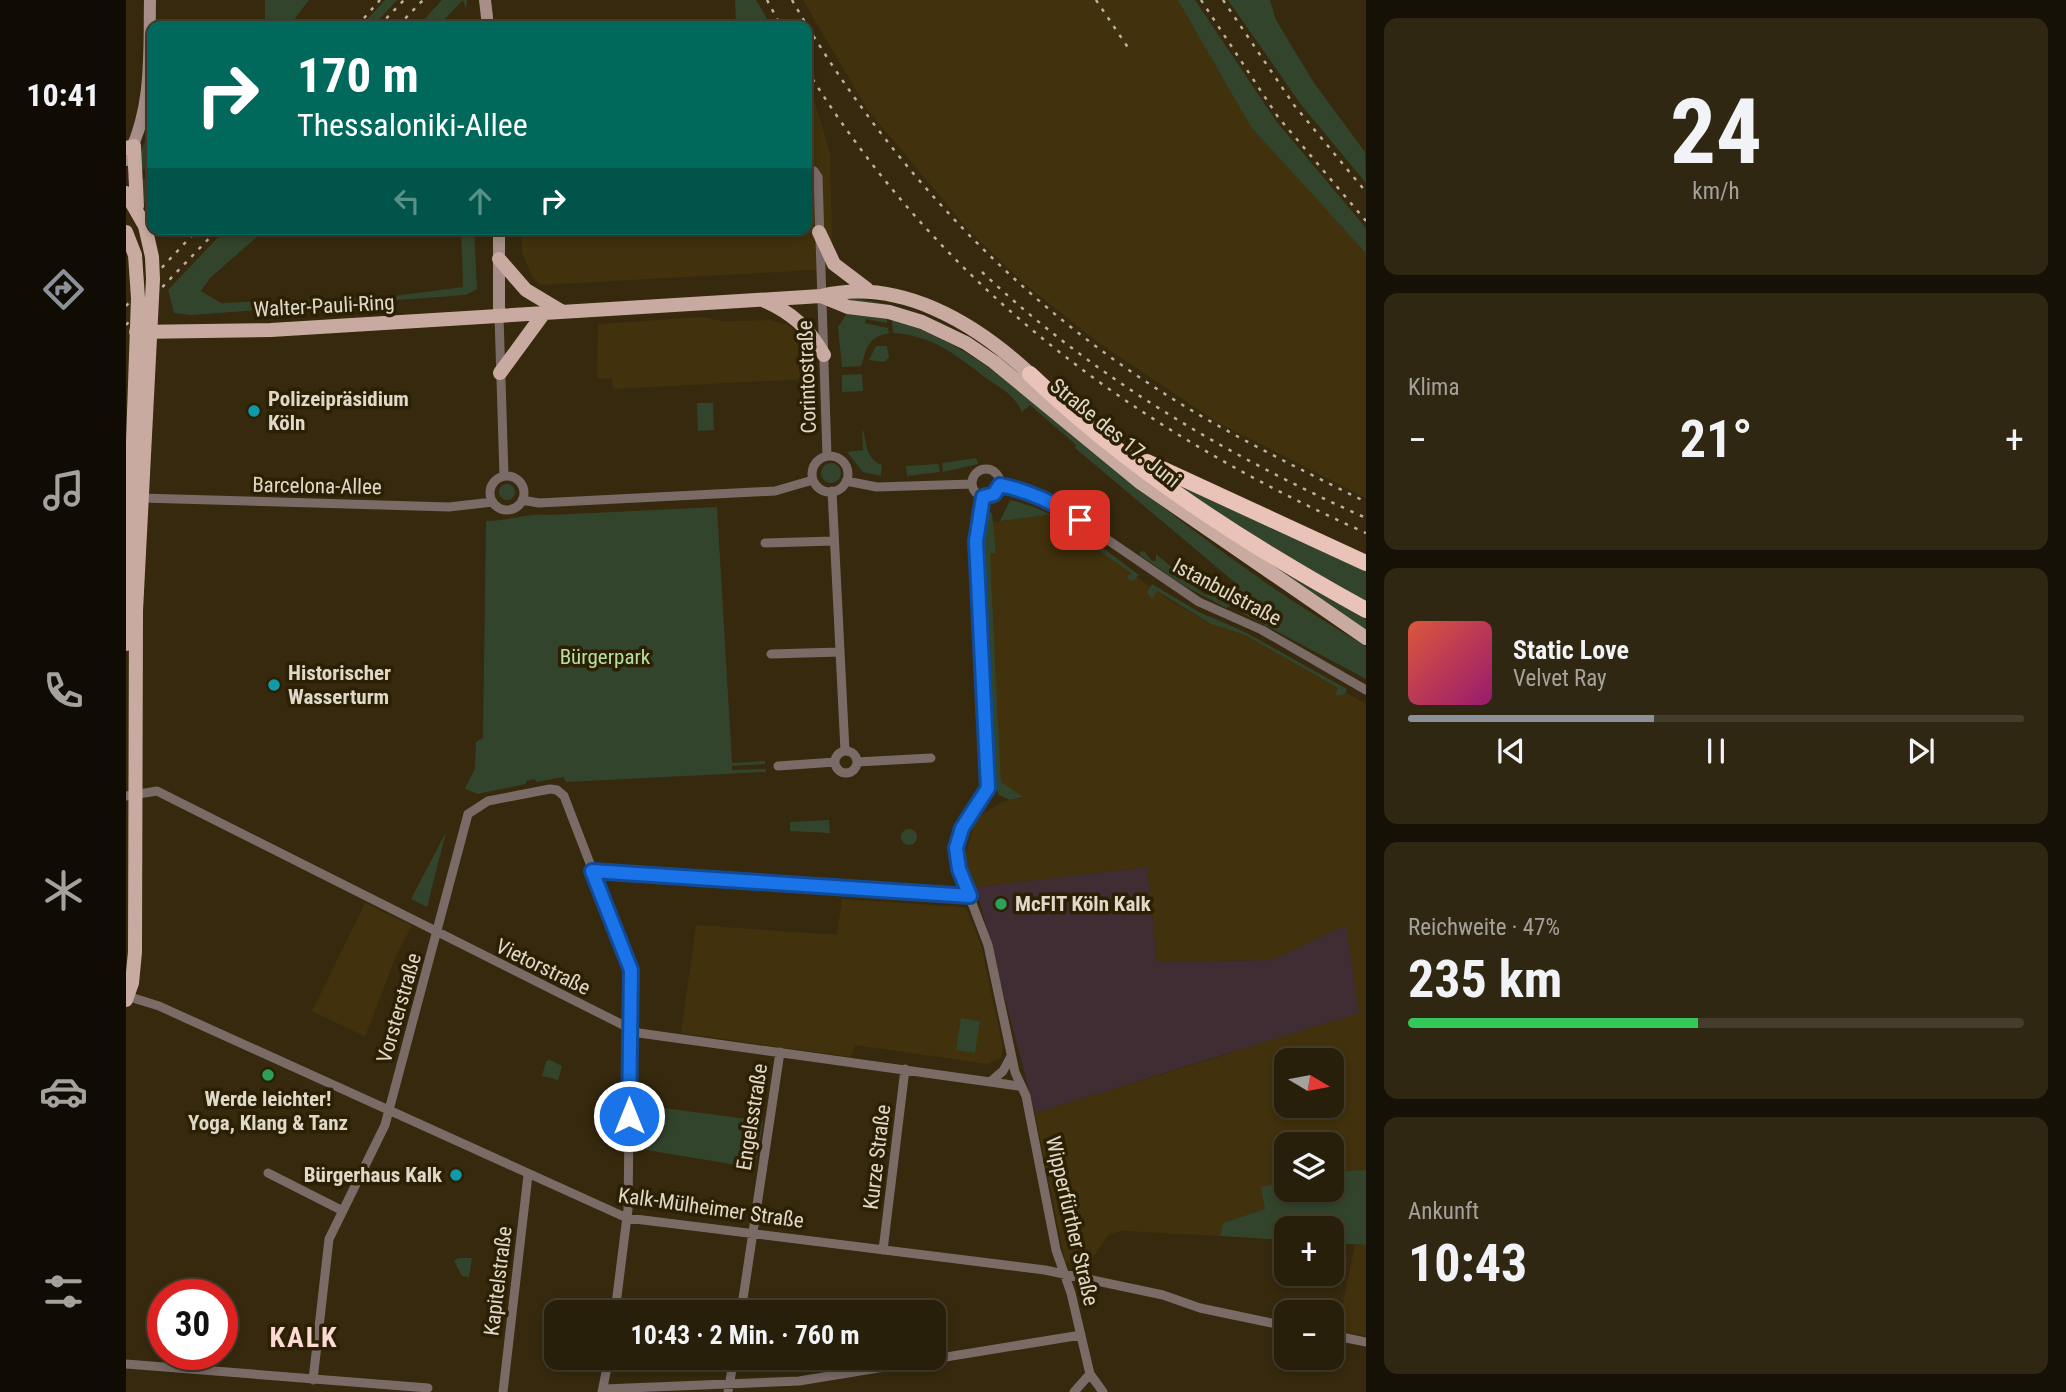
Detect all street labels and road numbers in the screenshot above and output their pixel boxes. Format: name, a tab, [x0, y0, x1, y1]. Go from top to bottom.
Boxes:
street label: Walter-Pauli-Ring	[253, 290, 395, 322]
street label: Corintostraße	[793, 320, 821, 434]
street label: Straße des 17. Juni	[1045, 373, 1185, 493]
street label: Barcelona-Allee	[252, 473, 382, 499]
street label: Istanbulstraße	[1169, 553, 1285, 631]
street label: Vietorstraße	[492, 934, 594, 1000]
street label: Vorsterstraße	[372, 950, 426, 1066]
street label: Engelsstraße	[732, 1062, 772, 1172]
street label: Kurze Straße	[859, 1103, 895, 1211]
street label: Wipperfürther Straße	[1041, 1134, 1103, 1308]
street label: Kalk-Mülheimer Straße	[617, 1183, 806, 1233]
street label: Kapitelstraße	[479, 1225, 517, 1337]

